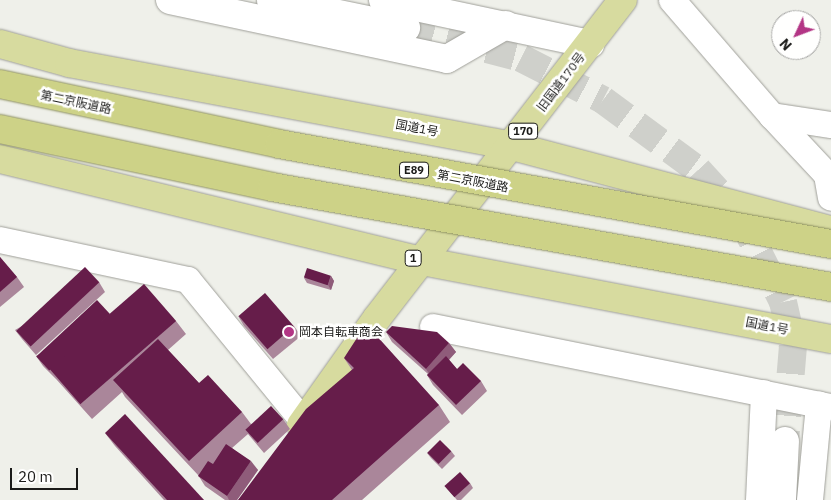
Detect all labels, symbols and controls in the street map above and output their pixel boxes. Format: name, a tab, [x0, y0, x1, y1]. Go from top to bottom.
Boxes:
north arrow	[771, 10, 821, 60]
text: N	[776, 35, 796, 54]
street label: 旧国道170号	[534, 50, 588, 114]
street label: 第二京阪道路	[39, 87, 113, 117]
street label: 国道1号	[394, 117, 440, 139]
road number: 170	[508, 122, 538, 140]
road number: E89	[399, 162, 429, 178]
street label: 第二京阪道路	[436, 167, 510, 195]
road number: 1	[404, 250, 422, 266]
street label: 国道1号	[744, 315, 790, 337]
place label: 岡本自転車商会	[299, 325, 383, 339]
marker: 岡本自転車商会	[283, 326, 295, 338]
scale bar	[12, 458, 80, 490]
text: 20 m	[18, 467, 53, 486]

